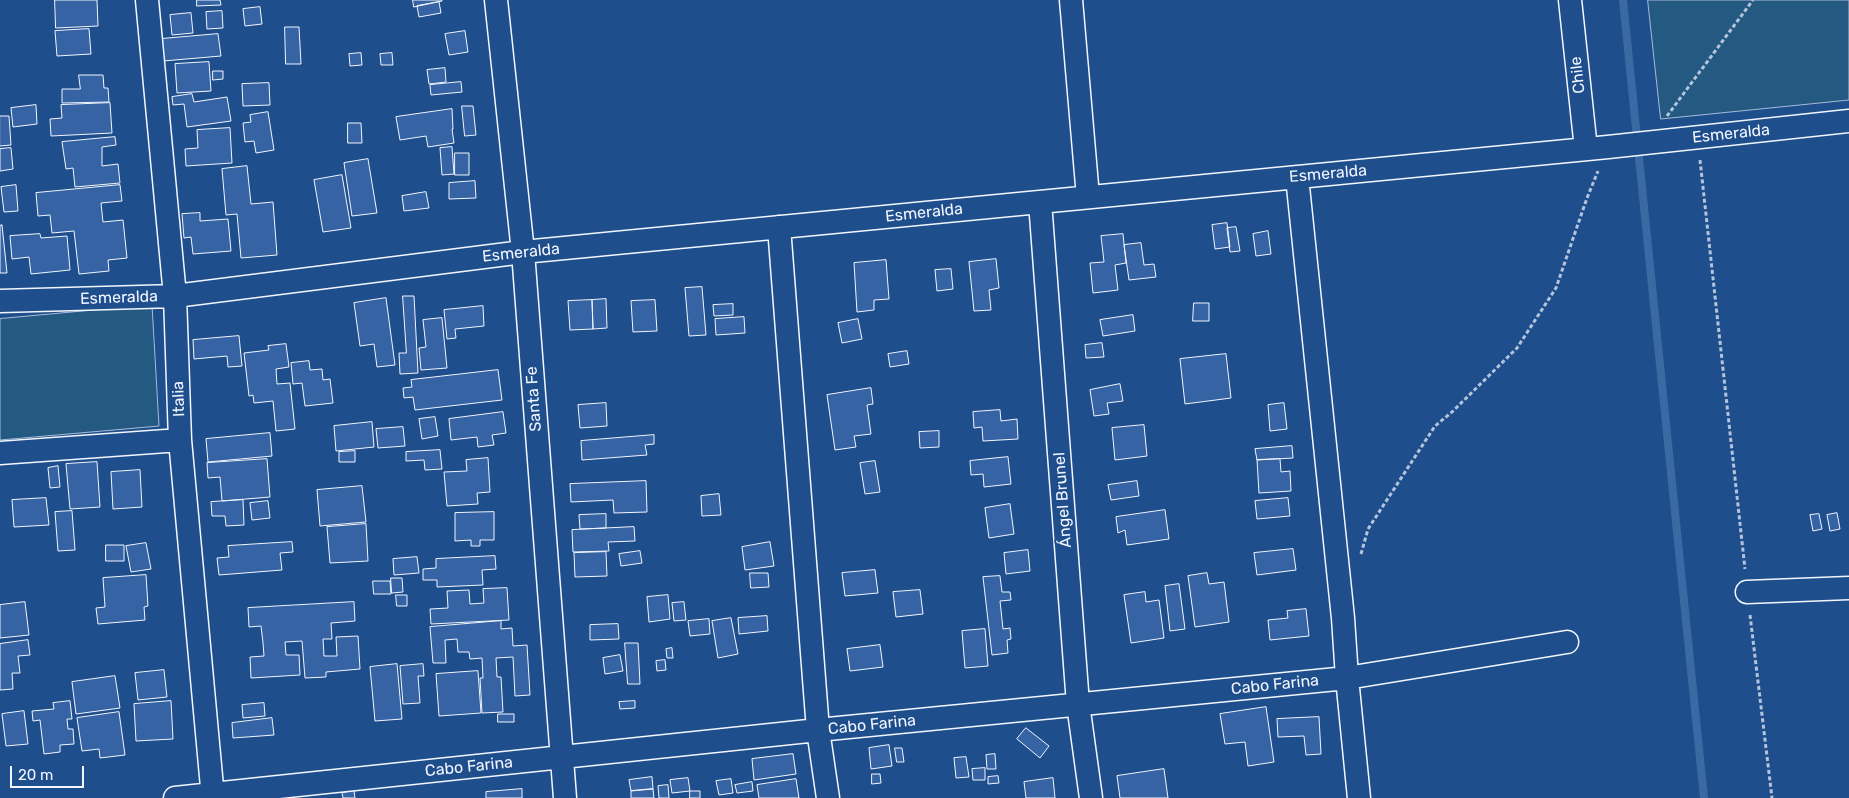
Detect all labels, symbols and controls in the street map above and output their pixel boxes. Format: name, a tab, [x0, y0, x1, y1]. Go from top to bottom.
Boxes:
street label: Chile	[1567, 56, 1589, 94]
street label: Esmeralda	[1691, 120, 1771, 148]
street label: Esmeralda	[1288, 161, 1368, 187]
street label: Esmeralda	[884, 199, 964, 227]
street label: Esmeralda	[481, 239, 561, 267]
street label: Esmeralda	[80, 287, 158, 309]
street label: Santa Fe	[522, 366, 546, 432]
street label: Italia	[169, 381, 189, 417]
street label: Ángel Brunel	[1050, 452, 1076, 548]
street label: Cabo Farina	[1230, 671, 1320, 699]
street label: Cabo Farina	[827, 711, 917, 739]
street label: Cabo Farina	[424, 753, 514, 781]
scale bar	[12, 756, 86, 788]
text: 20 m	[18, 766, 53, 784]

